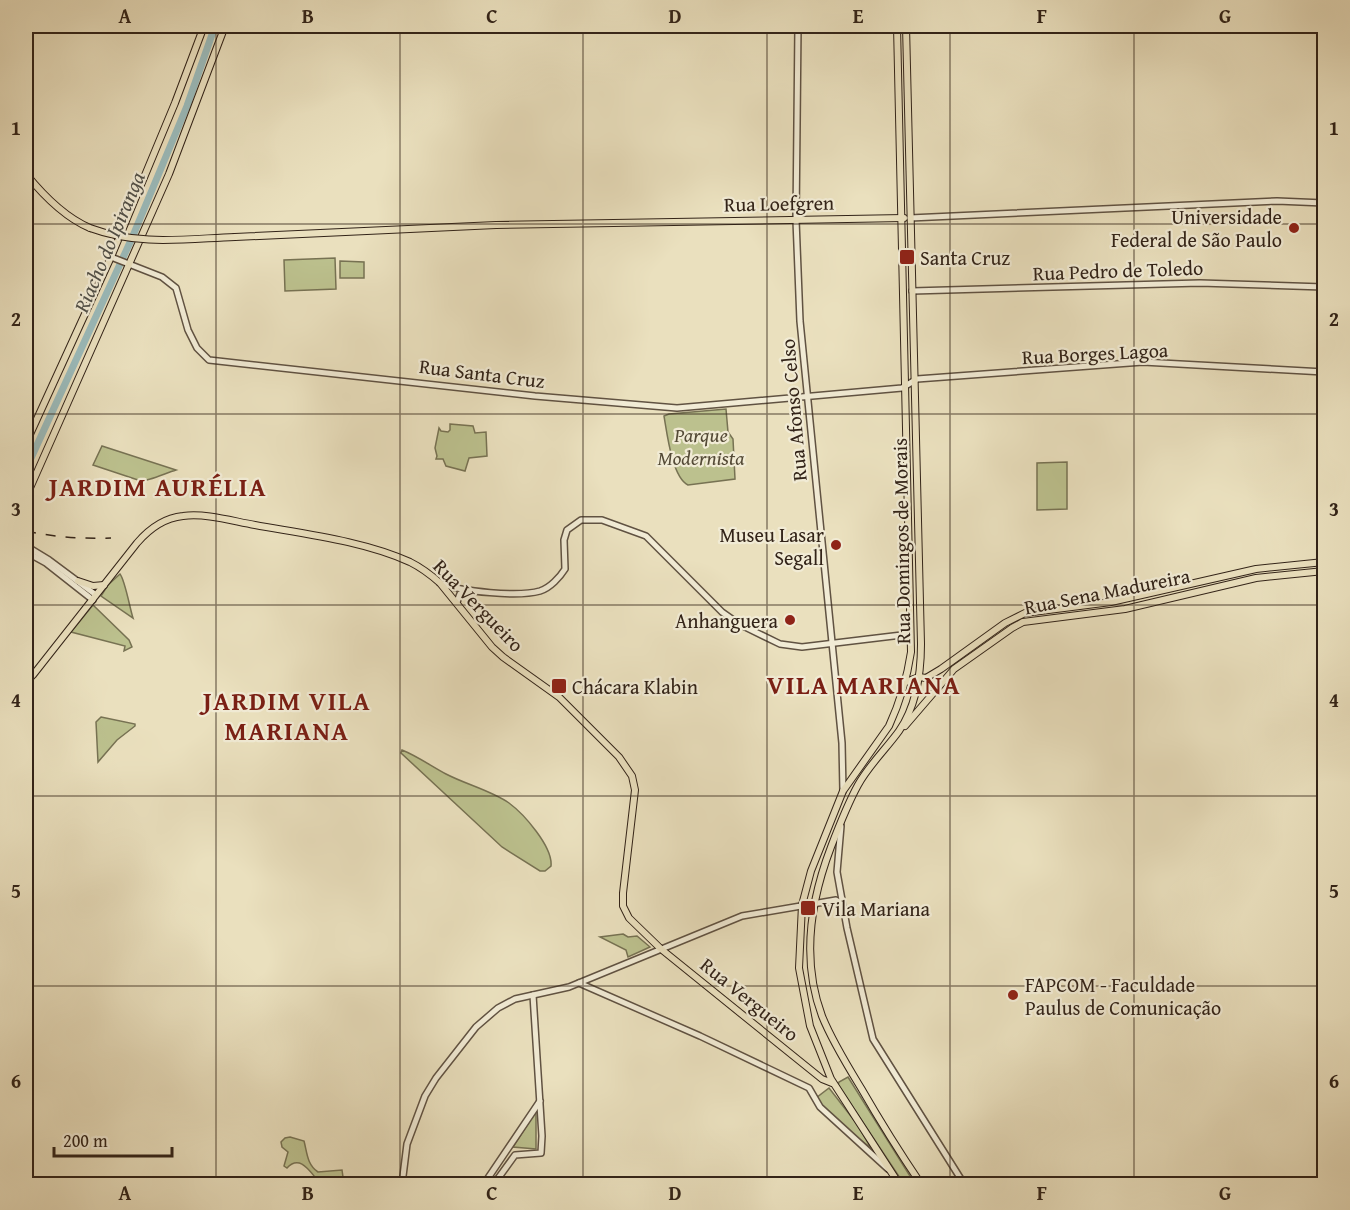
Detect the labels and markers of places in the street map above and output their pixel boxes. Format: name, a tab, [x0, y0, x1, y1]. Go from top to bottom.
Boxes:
place label: Universidade Federal de São Paulo	[1111, 202, 1282, 254]
marker: Universidade Federal de São Paulo	[1287, 221, 1301, 235]
place label: Santa Cruz	[920, 243, 1010, 272]
marker: Santa Cruz	[898, 248, 916, 266]
place label: Museu Lasar Segall	[719, 520, 824, 572]
marker: Museu Lasar Segall	[829, 538, 843, 552]
place label: Anhanguera	[675, 606, 779, 635]
marker: Anhanguera	[783, 613, 797, 627]
place label: Chácara Klabin	[572, 672, 698, 701]
marker: Chácara Klabin	[550, 677, 568, 695]
place label: Vila Mariana	[822, 894, 931, 923]
marker: Vila Mariana	[799, 899, 817, 917]
place label: FAPCOM - Faculdade Paulus de Comunicação	[1025, 970, 1221, 1022]
marker: FAPCOM - Faculdade Paulus de Comunicação	[1006, 988, 1020, 1002]

